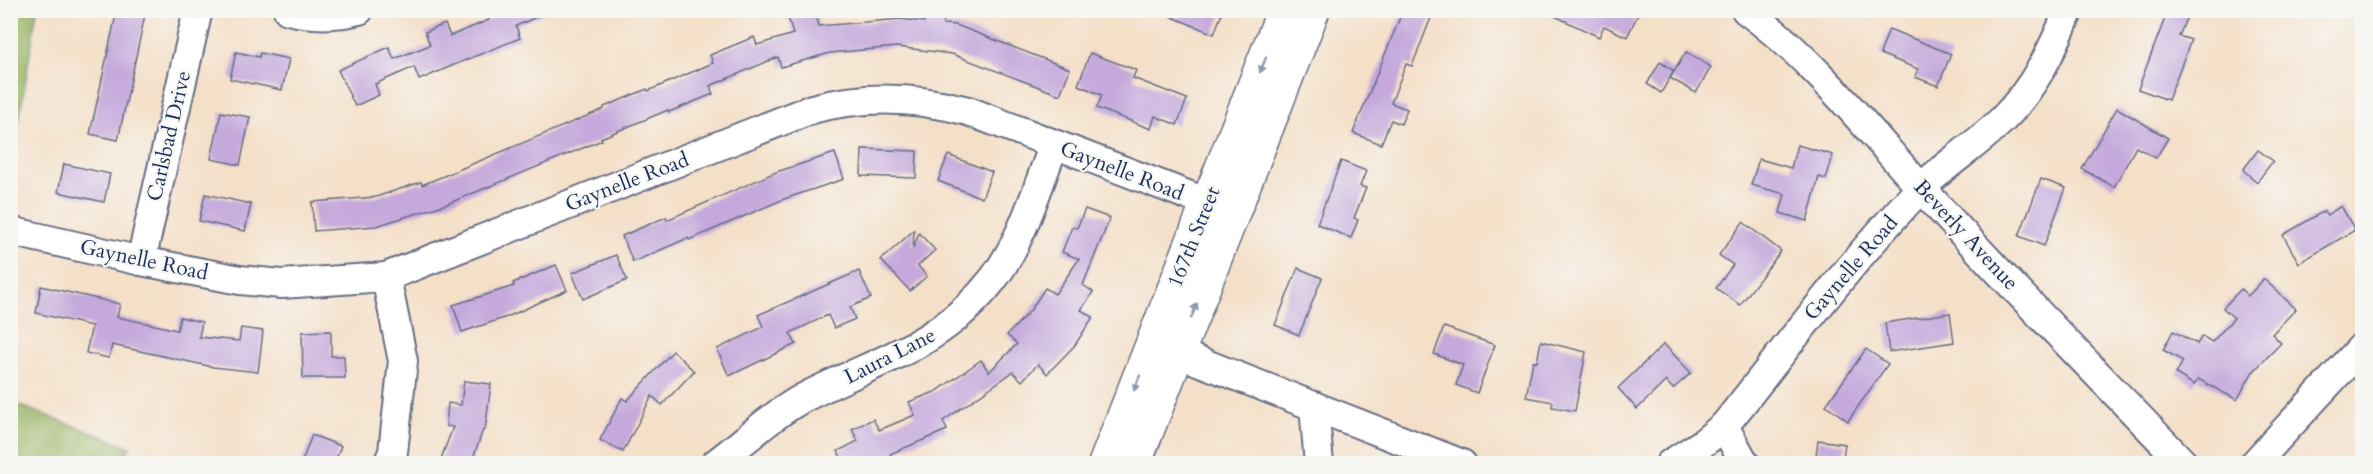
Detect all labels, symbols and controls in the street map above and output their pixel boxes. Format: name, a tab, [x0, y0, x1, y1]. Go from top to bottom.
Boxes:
one-way arrow	[1258, 56, 1267, 74]
street label: Carlsbad Drive	[140, 68, 198, 204]
street label: Gaynelle Road	[1056, 134, 1188, 208]
street label: Gaynelle Road	[561, 145, 693, 219]
street label: Beverly Avenue	[1907, 173, 2025, 297]
street label: 167th Street	[1161, 182, 1228, 292]
street label: Gaynelle Road	[1797, 209, 1905, 327]
street label: Gaynelle Road	[77, 232, 211, 288]
one-way arrow	[1189, 302, 1199, 320]
street label: Laura Lane	[839, 321, 941, 391]
one-way arrow	[1132, 374, 1141, 392]

